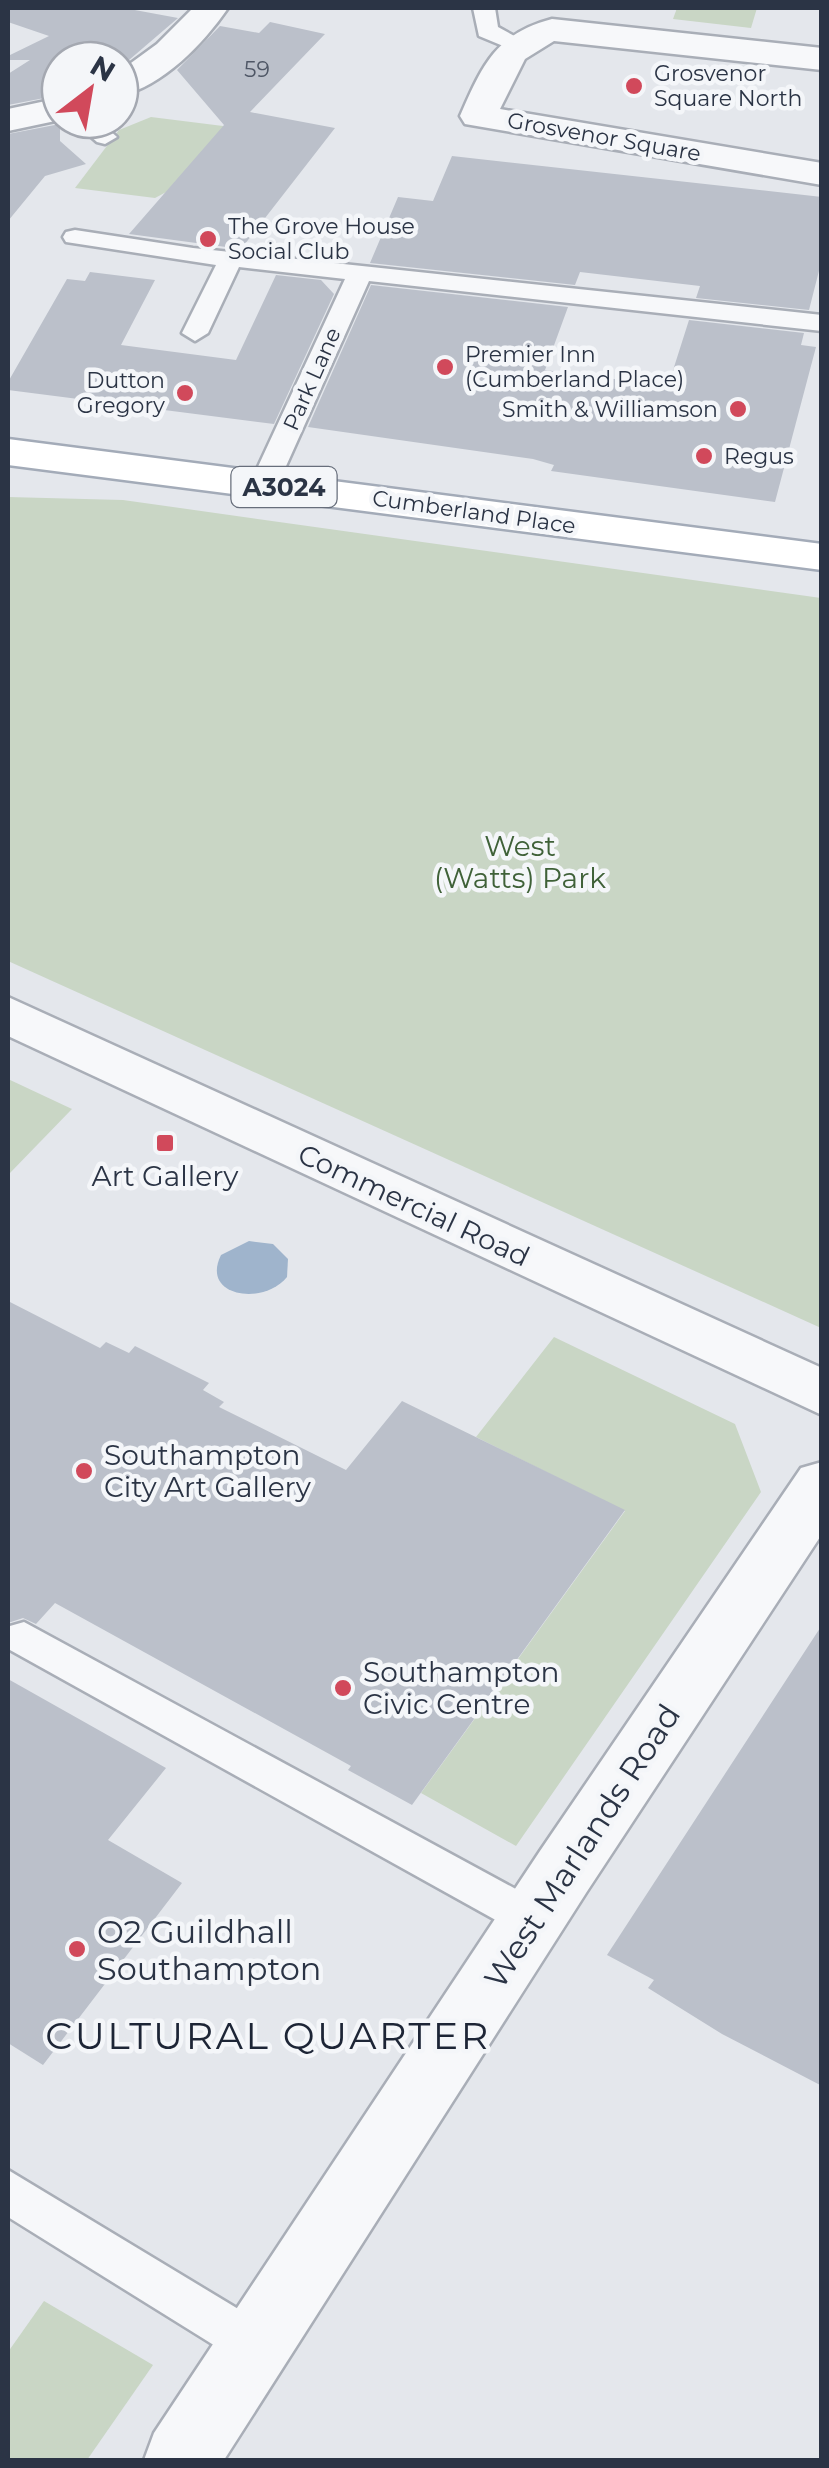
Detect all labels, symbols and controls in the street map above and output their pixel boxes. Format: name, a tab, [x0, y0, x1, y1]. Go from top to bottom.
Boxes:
north arrow	[40, 40, 140, 140]
text: N	[84, 48, 121, 89]
house number: 59	[244, 56, 270, 83]
place label: Grosvenor Square North	[654, 60, 802, 112]
marker: Grosvenor Square North	[623, 75, 645, 97]
street label: Grosvenor Square	[505, 107, 703, 167]
place label: The Grove House Social Club	[228, 213, 415, 265]
marker: The Grove House Social Club	[197, 228, 219, 250]
street label: Park Lane	[277, 323, 347, 435]
place label: Premier Inn (Cumberland Place)	[465, 341, 684, 393]
marker: Premier Inn (Cumberland Place)	[434, 356, 456, 378]
place label: Dutton Gregory	[77, 367, 165, 419]
marker: Dutton Gregory	[174, 382, 196, 404]
place label: Smith & Williamson	[502, 396, 718, 423]
marker: Smith & Williamson	[727, 398, 749, 420]
place label: Regus	[724, 443, 794, 470]
marker: Regus	[693, 445, 715, 467]
road number: A3024	[232, 467, 336, 507]
street label: Cumberland Place	[371, 484, 577, 540]
park label: West (Watts) Park	[434, 829, 606, 895]
marker: Art Gallery	[154, 1132, 176, 1154]
street label: Commercial Road	[293, 1136, 535, 1274]
place label: Art Gallery	[92, 1159, 239, 1193]
place label: Southampton City Art Gallery	[104, 1438, 312, 1504]
marker: Southampton City Art Gallery	[73, 1460, 95, 1482]
place label: Southampton Civic Centre	[363, 1655, 559, 1721]
marker: Southampton Civic Centre	[332, 1677, 354, 1699]
street label: West Marlands Road	[476, 1697, 688, 1995]
place label: O2 Guildhall Southampton	[97, 1912, 322, 1988]
marker: O2 Guildhall Southampton	[66, 1938, 88, 1960]
district label: CULTURAL QUARTER	[45, 2012, 491, 2059]

